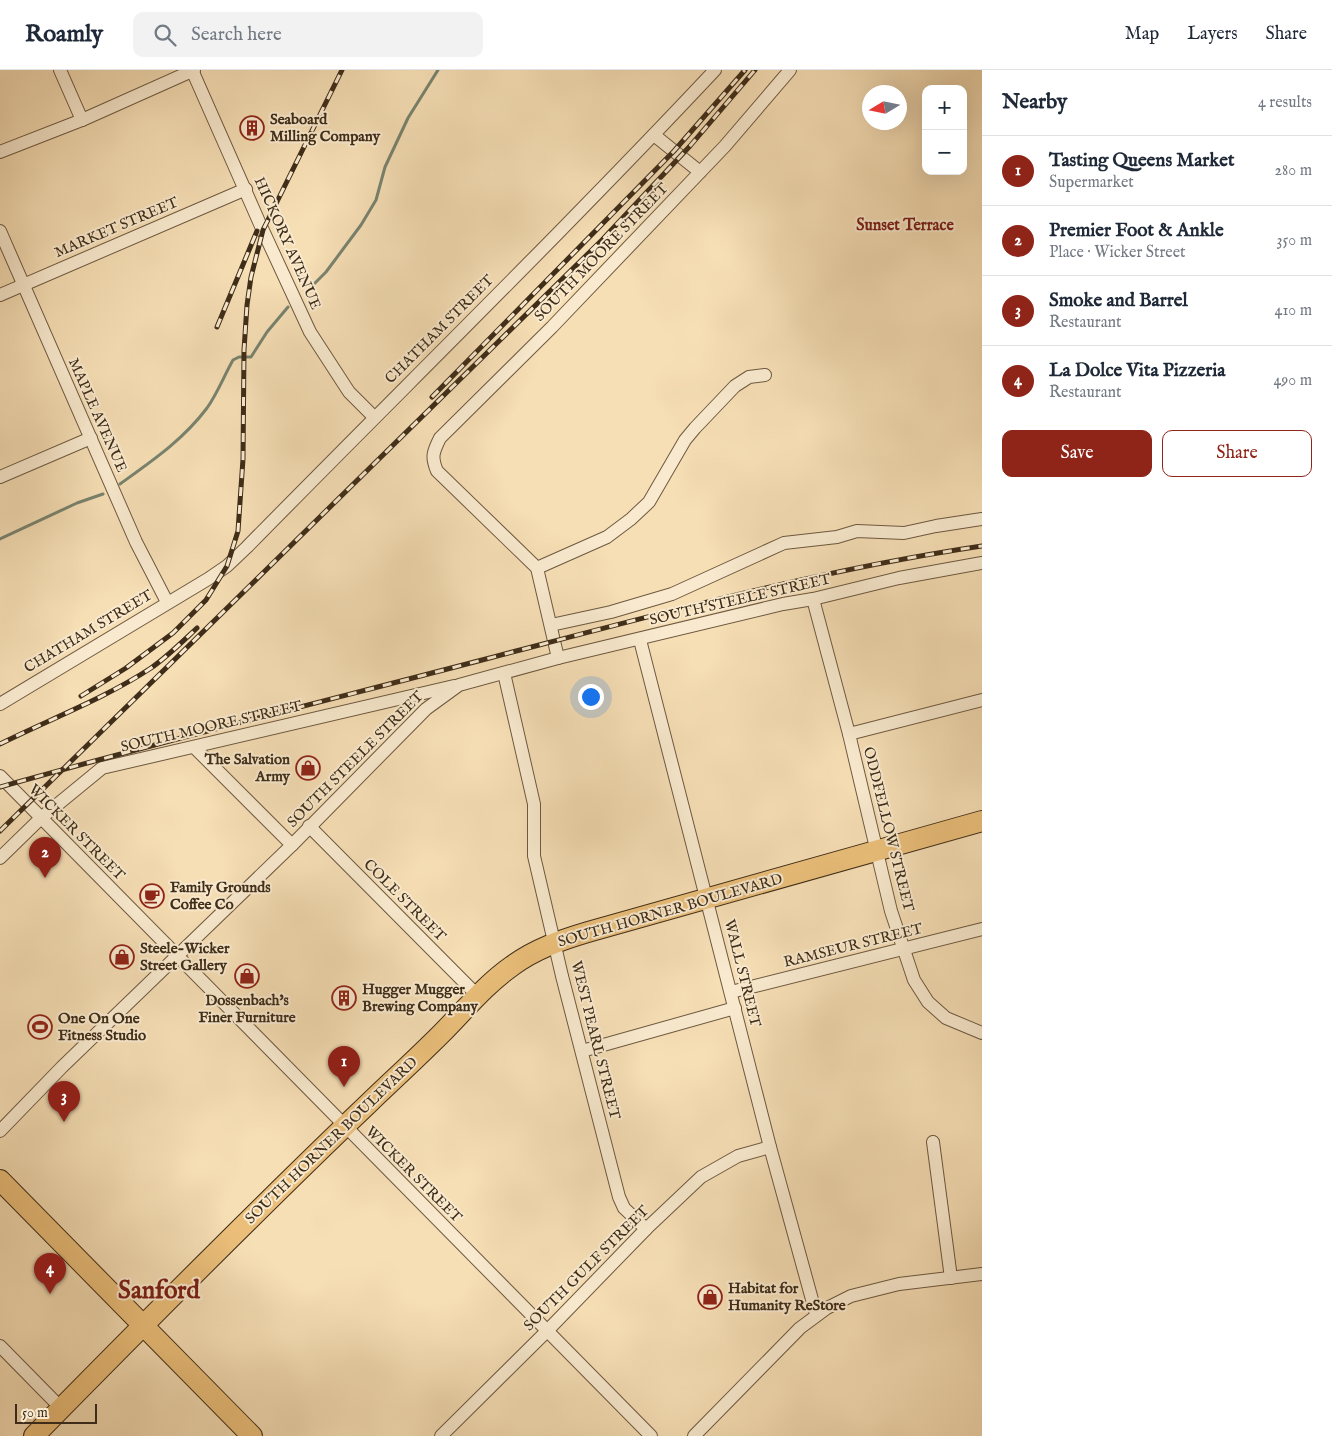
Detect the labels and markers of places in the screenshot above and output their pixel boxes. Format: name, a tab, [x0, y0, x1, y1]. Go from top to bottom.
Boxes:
place label: Seaboard Milling Company	[270, 110, 381, 146]
building icon: Seaboard Milling Company	[239, 115, 265, 141]
place label: The Salvation Army	[204, 750, 291, 786]
shop icon: The Salvation Army	[295, 755, 321, 781]
pin: 2	[29, 837, 61, 878]
place label: Family Grounds Coffee Co	[170, 878, 271, 914]
cafe icon: Family Grounds Coffee Co	[139, 883, 165, 909]
place label: Steele-Wicker Street Gallery	[140, 939, 230, 975]
shop icon: Steele-Wicker Street Gallery	[109, 944, 135, 970]
shop icon: Dossenbach's Finer Furniture	[234, 963, 260, 989]
place label: Hugger Mugger Brewing Company	[362, 980, 478, 1016]
building icon: Hugger Mugger Brewing Company	[331, 985, 357, 1011]
place label: Dossenbach's Finer Furniture	[198, 991, 296, 1027]
place label: One On One Fitness Studio	[58, 1009, 146, 1045]
sports icon: One On One Fitness Studio	[27, 1014, 53, 1040]
pin: 1	[328, 1046, 360, 1087]
pin: 3	[48, 1081, 80, 1122]
pin: 4	[34, 1253, 66, 1294]
place label: Habitat for Humanity ReStore	[728, 1279, 846, 1315]
shop icon: Habitat for Humanity ReStore	[697, 1284, 723, 1310]

